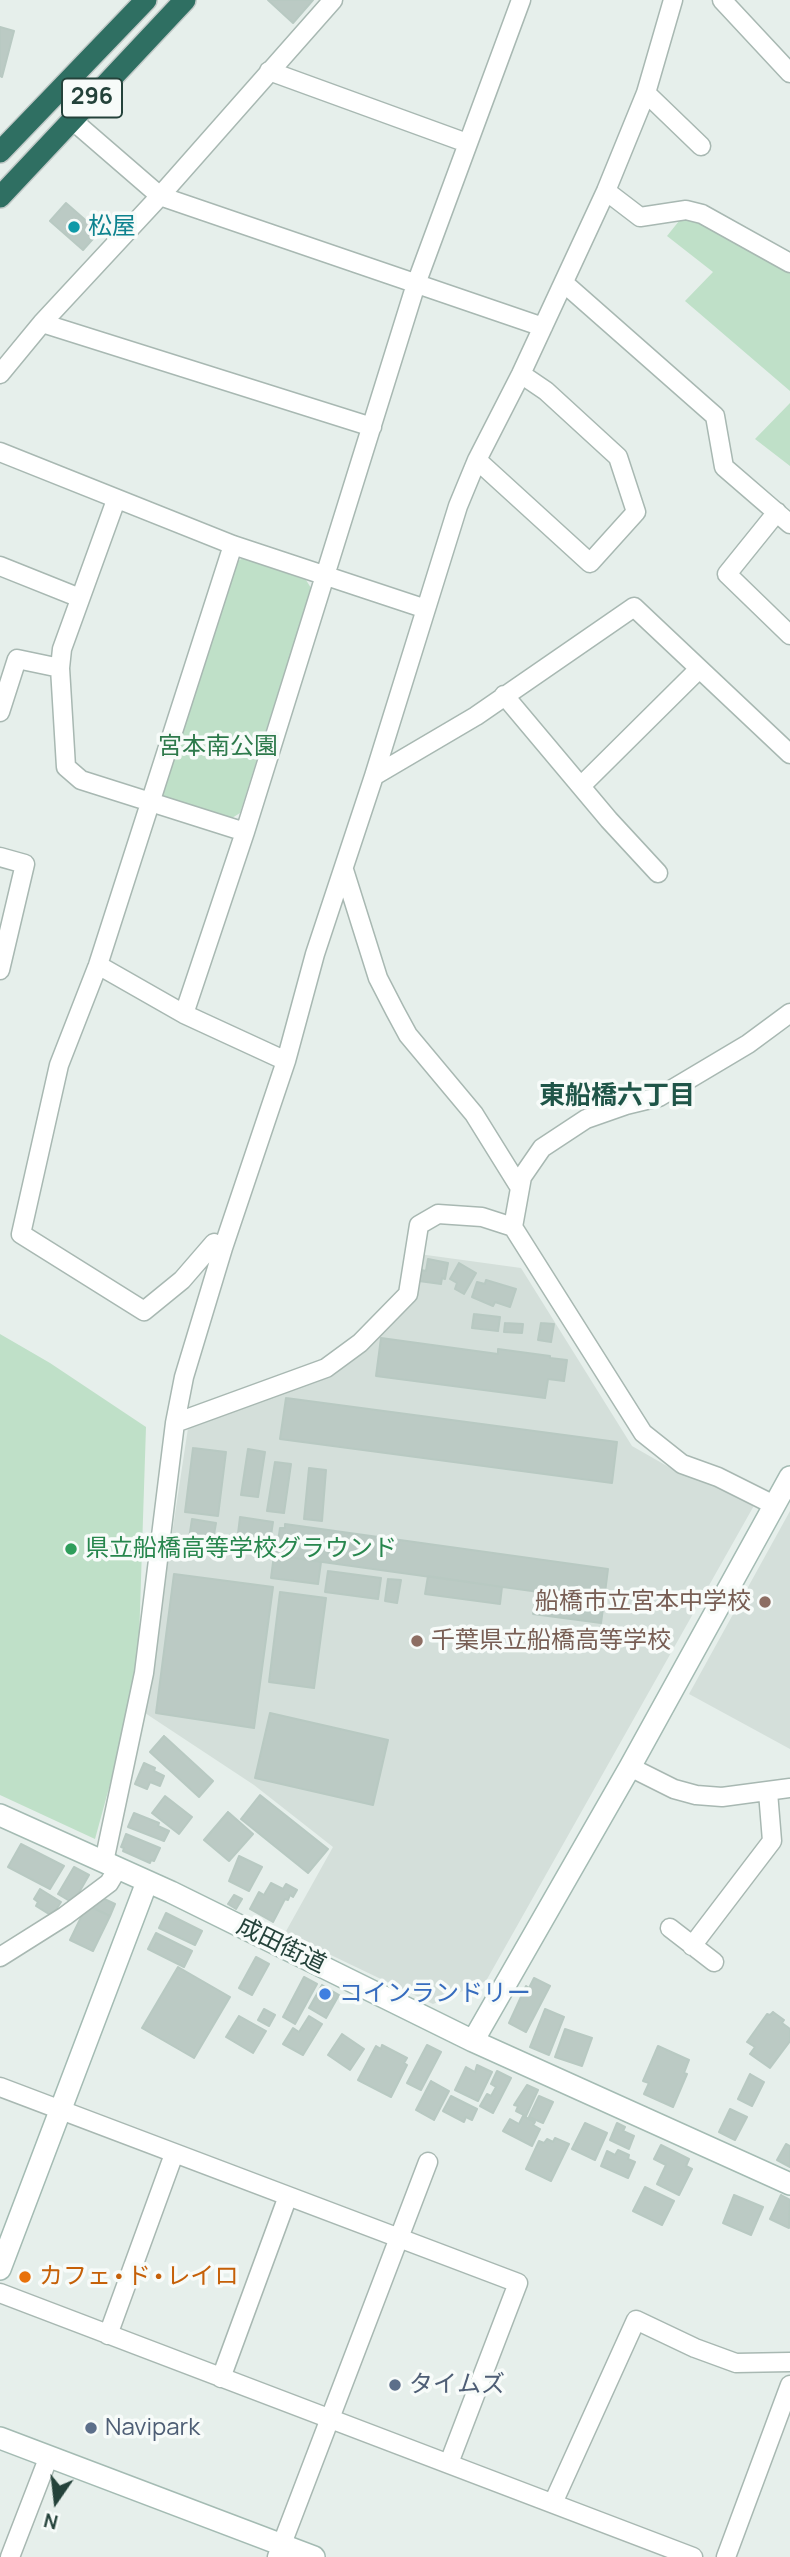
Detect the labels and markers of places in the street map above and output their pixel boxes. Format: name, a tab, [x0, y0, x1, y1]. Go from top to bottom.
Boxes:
place label: 松屋	[88, 213, 136, 241]
marker: 松屋	[66, 219, 82, 235]
place label: 県立船橋高等学校グラウンド	[85, 1535, 397, 1563]
marker: 県立船橋高等学校グラウンド	[63, 1541, 79, 1557]
place label: 船橋市立宮本中学校	[535, 1588, 751, 1616]
marker: 船橋市立宮本中学校	[757, 1594, 773, 1610]
place label: 千葉県立船橋高等学校	[431, 1627, 671, 1655]
marker: 千葉県立船橋高等学校	[409, 1633, 425, 1649]
place label: コインランドリー	[339, 1980, 531, 2008]
marker: コインランドリー	[317, 1986, 333, 2002]
place label: カフェ•ド•レイロ	[39, 2263, 238, 2291]
marker: カフェ•ド•レイロ	[17, 2269, 33, 2285]
place label: タイムズ	[409, 2371, 505, 2399]
marker: タイムズ	[387, 2377, 403, 2393]
place label: Navipark	[105, 2414, 200, 2442]
marker: Navipark	[83, 2420, 99, 2436]

